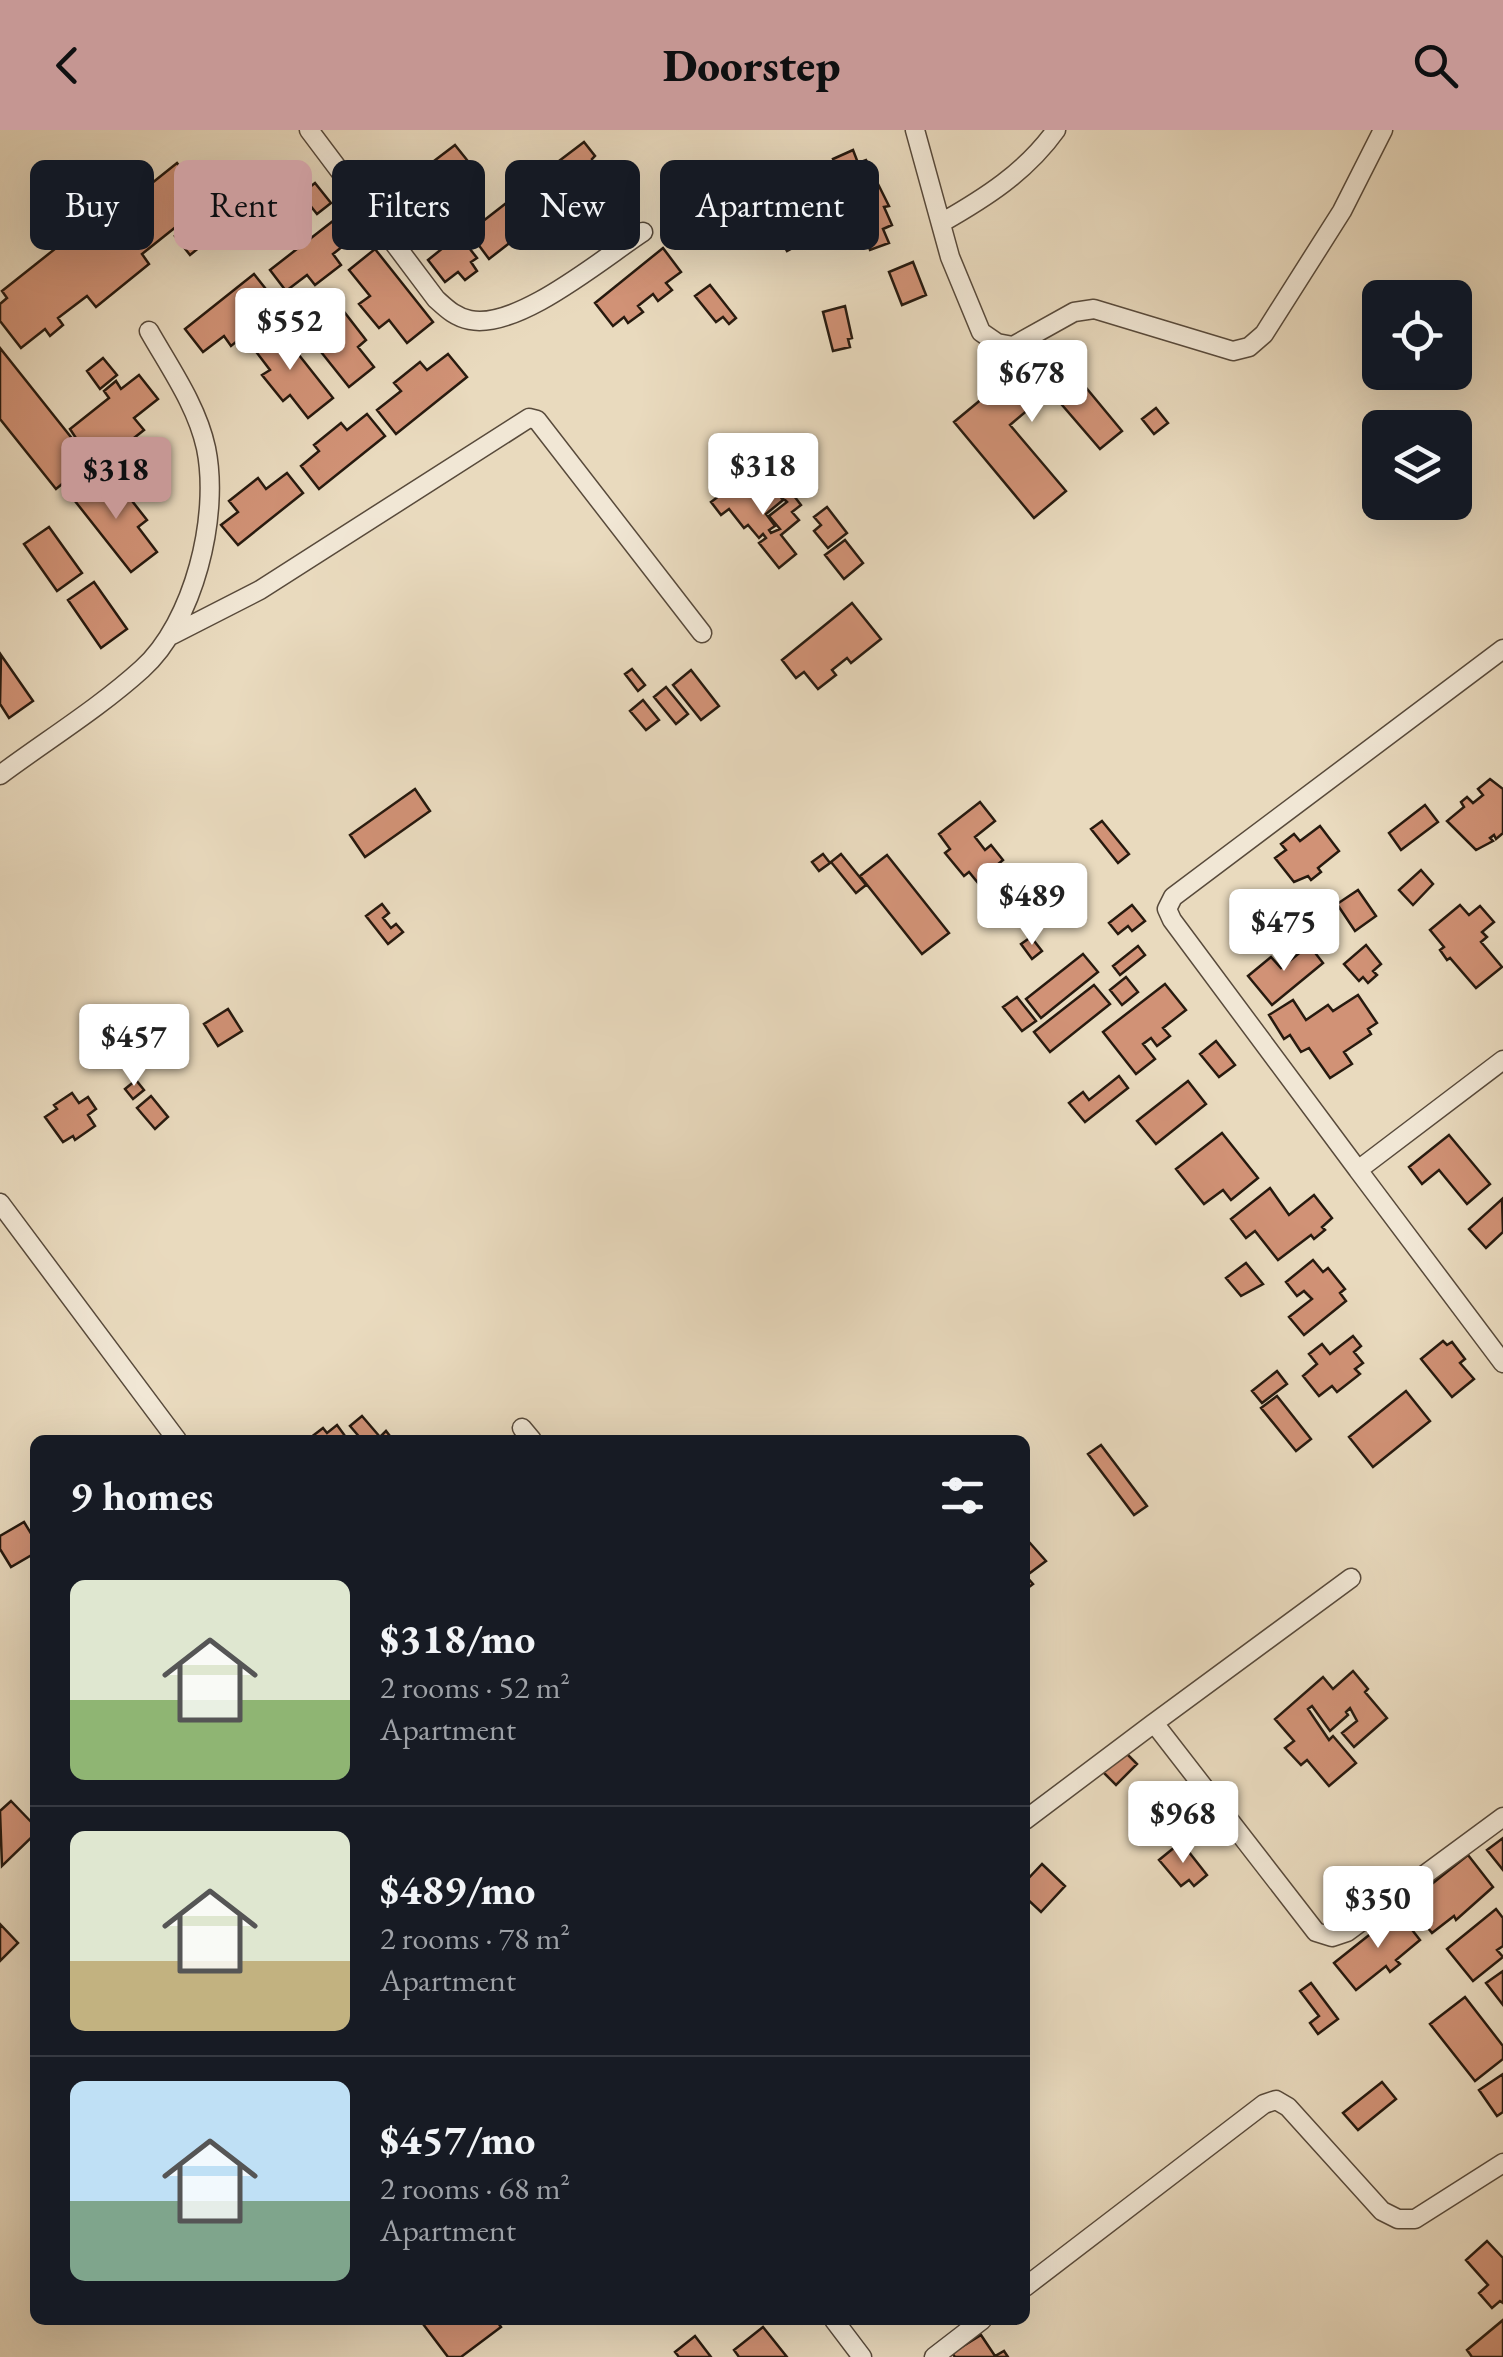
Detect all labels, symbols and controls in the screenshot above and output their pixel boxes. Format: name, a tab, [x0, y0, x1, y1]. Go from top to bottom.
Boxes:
text: Doorstep	[663, 36, 840, 94]
icon: back	[40, 38, 95, 93]
icon: search	[1408, 38, 1463, 93]
chip: Buy	[30, 160, 154, 250]
chip: Rent	[174, 160, 312, 250]
chip: Filters	[332, 160, 485, 250]
chip: New	[505, 160, 640, 250]
chip: Apartment	[660, 160, 879, 250]
map controls	[1362, 280, 1472, 520]
button: locate	[1362, 280, 1472, 390]
pin: $552	[231, 288, 349, 373]
text: $552	[257, 299, 323, 341]
pin: $678	[973, 340, 1091, 425]
text: $678	[999, 351, 1065, 393]
button: layers	[1362, 410, 1472, 520]
pin: $318	[704, 433, 822, 518]
pin: $318	[57, 437, 175, 522]
text: $318	[730, 444, 796, 486]
text: $318	[83, 448, 149, 490]
pin: $489	[973, 863, 1091, 948]
text: $489	[999, 874, 1065, 916]
pin: $475	[1225, 889, 1343, 974]
text: $475	[1251, 900, 1317, 942]
pin: $457	[75, 1004, 193, 1089]
text: $457	[101, 1015, 167, 1057]
text: 9 homes	[70, 1468, 213, 1523]
icon: filters	[935, 1468, 990, 1523]
text: $318/mo	[380, 1611, 536, 1666]
icon: home	[150, 1620, 270, 1740]
text: 2 rooms · 52 m²	[380, 1666, 570, 1708]
text: Apartment	[380, 1708, 516, 1750]
pin: $968	[1124, 1781, 1242, 1866]
text: $968	[1150, 1792, 1216, 1834]
text: $489/mo	[380, 1862, 536, 1917]
pin: $350	[1319, 1866, 1437, 1951]
icon: home	[150, 1871, 270, 1991]
text: $350	[1345, 1877, 1411, 1919]
text: 2 rooms · 78 m²	[380, 1917, 570, 1959]
text: Apartment	[380, 1959, 516, 2001]
text: $457/mo	[380, 2112, 536, 2167]
icon: home	[150, 2121, 270, 2241]
text: 2 rooms · 68 m²	[380, 2167, 570, 2209]
text: Apartment	[380, 2209, 516, 2251]

